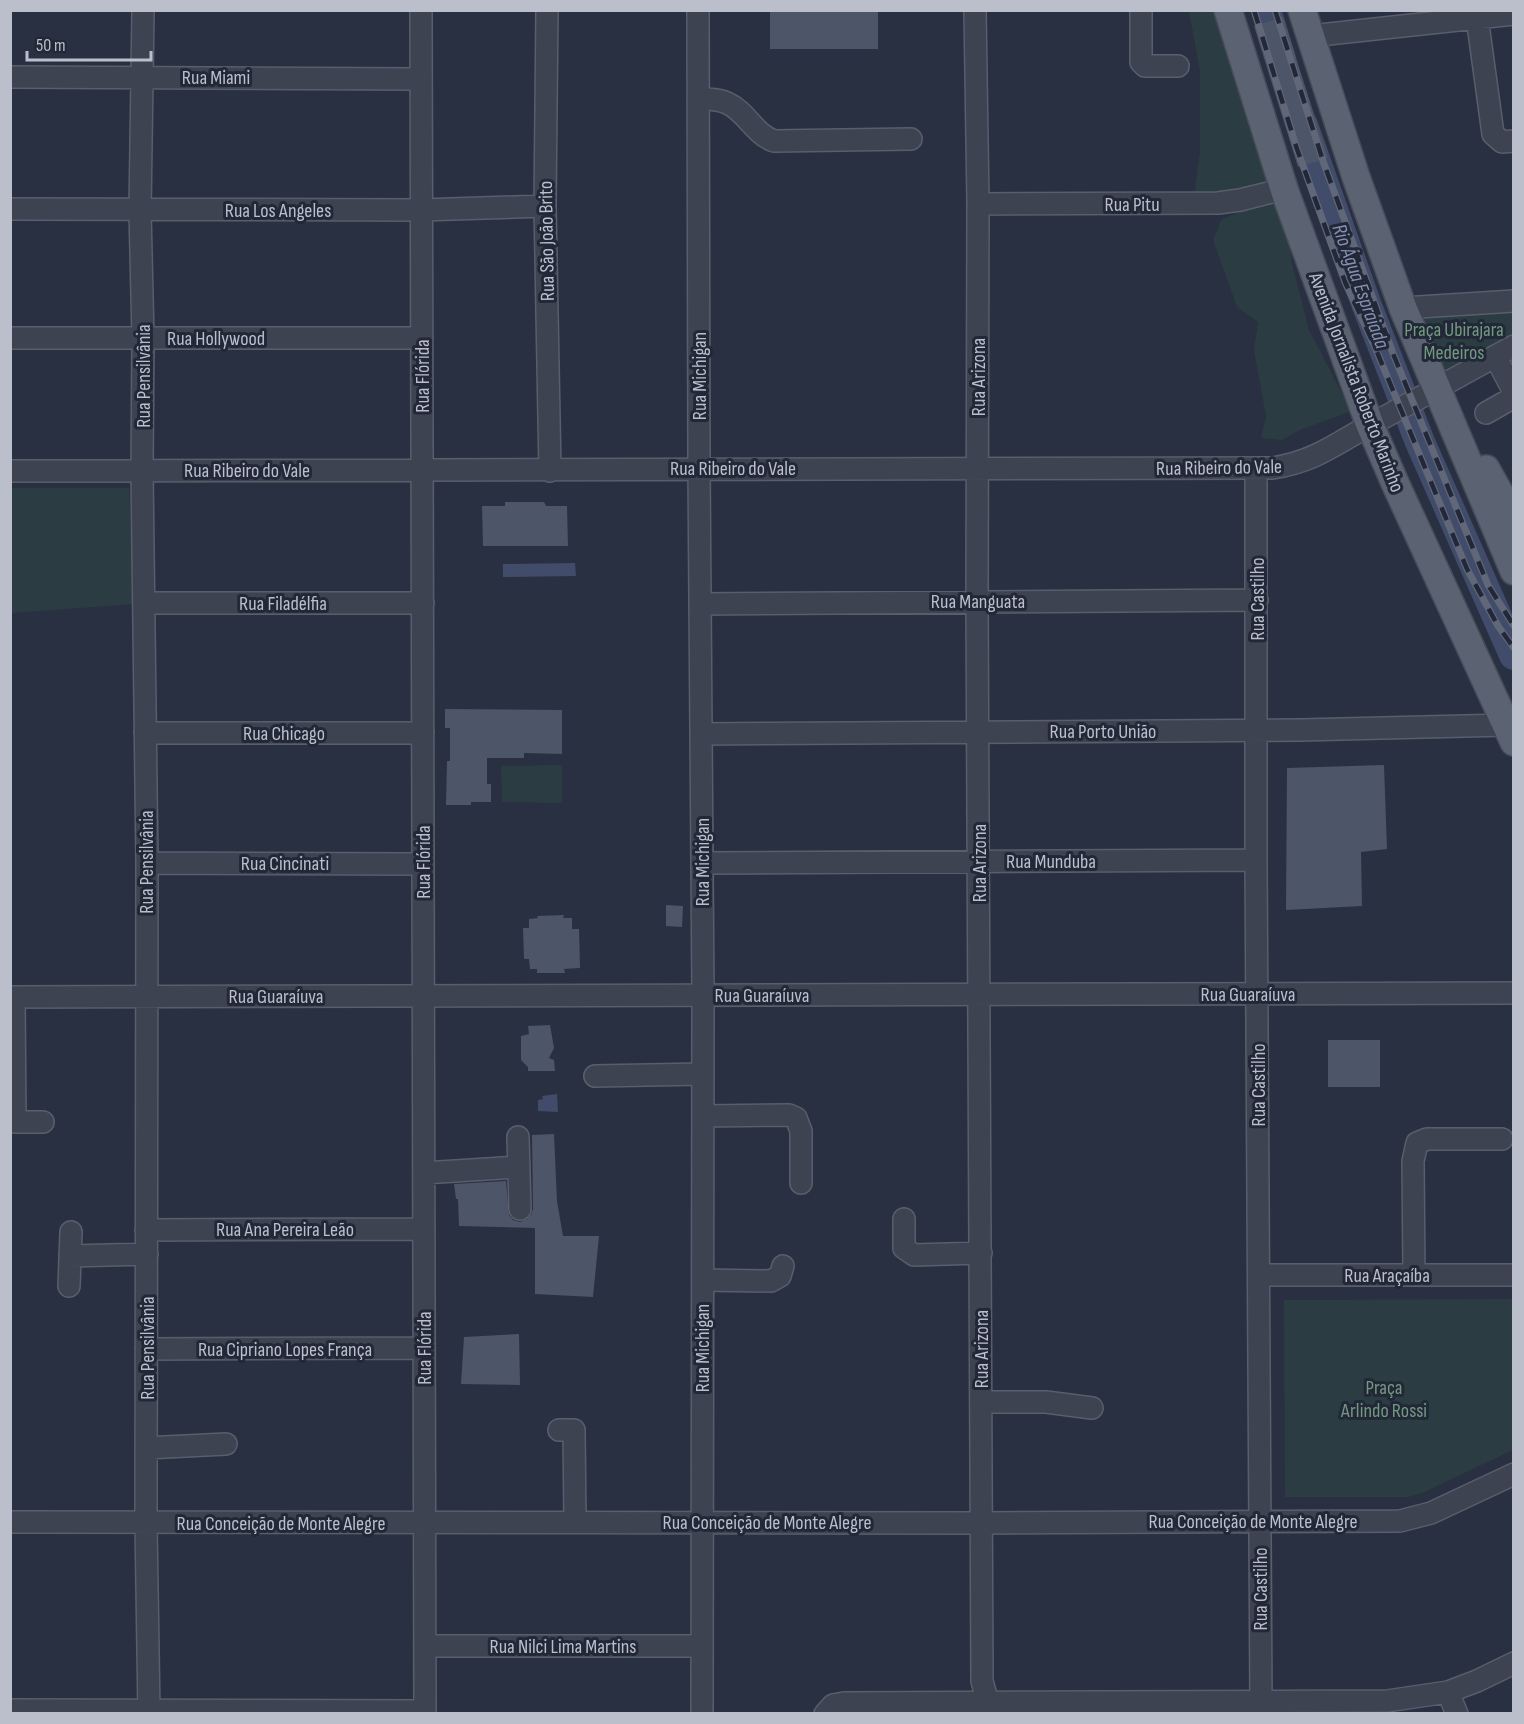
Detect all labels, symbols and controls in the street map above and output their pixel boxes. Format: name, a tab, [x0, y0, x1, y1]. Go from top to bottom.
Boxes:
scale bar	[27, 24, 152, 62]
text: 50 m	[36, 35, 66, 56]
street label: Rua Miami	[182, 66, 250, 90]
street label: Rua São João Brito	[534, 181, 560, 301]
street label: Rua Pitu	[1104, 193, 1160, 217]
street label: Rua Los Angeles	[225, 199, 331, 223]
water label: Rio Água Espraiada	[1326, 220, 1395, 352]
street label: Avenida Jornalista Roberto Marinho	[1303, 268, 1409, 496]
park label: Praça Ubirajara Medeiros	[1404, 318, 1504, 365]
street label: Rua Pensilvânia	[132, 324, 156, 428]
street label: Rua Hollywood	[167, 327, 265, 351]
street label: Rua Michigan	[688, 332, 712, 420]
street label: Rua Arizona	[967, 338, 991, 416]
street label: Rua Flórida	[411, 339, 435, 413]
street label: Rua Ribeiro do Vale	[1156, 455, 1282, 481]
street label: Rua Ribeiro do Vale	[670, 457, 796, 481]
street label: Rua Ribeiro do Vale	[184, 459, 310, 483]
street label: Rua Castilho	[1246, 557, 1270, 641]
street label: Rua Manguata	[931, 590, 1025, 614]
street label: Rua Filadélfia	[239, 592, 327, 616]
street label: Rua Porto União	[1050, 720, 1156, 744]
street label: Rua Chicago	[243, 722, 325, 746]
street label: Rua Pensilvânia	[135, 810, 159, 914]
street label: Rua Michigan	[691, 818, 715, 906]
street label: Rua Arizona	[968, 824, 992, 902]
street label: Rua Flórida	[412, 825, 436, 899]
street label: Rua Munduba	[1006, 850, 1096, 874]
street label: Rua Cincinati	[241, 852, 329, 876]
street label: Rua Guaraíuva	[1201, 983, 1295, 1007]
street label: Rua Guaraíuva	[715, 984, 809, 1008]
street label: Rua Guaraíuva	[229, 985, 323, 1009]
street label: Rua Castilho	[1247, 1043, 1271, 1127]
street label: Rua Ana Pereira Leão	[216, 1218, 354, 1242]
street label: Rua Araçaíba	[1344, 1264, 1430, 1288]
street label: Rua Pensilvânia	[136, 1296, 160, 1400]
street label: Rua Michigan	[691, 1304, 715, 1392]
street label: Rua Arizona	[970, 1310, 994, 1388]
street label: Rua Flórida	[413, 1311, 437, 1385]
street label: Rua Cipriano Lopes França	[198, 1338, 372, 1362]
park label: Praça Arlindo Rossi	[1340, 1376, 1427, 1423]
street label: Rua Conceição de Monte Alegre	[1148, 1510, 1358, 1534]
street label: Rua Conceição de Monte Alegre	[662, 1511, 872, 1535]
street label: Rua Conceição de Monte Alegre	[176, 1512, 386, 1536]
street label: Rua Castilho	[1249, 1547, 1273, 1631]
street label: Rua Nilci Lima Martins	[490, 1635, 636, 1659]

